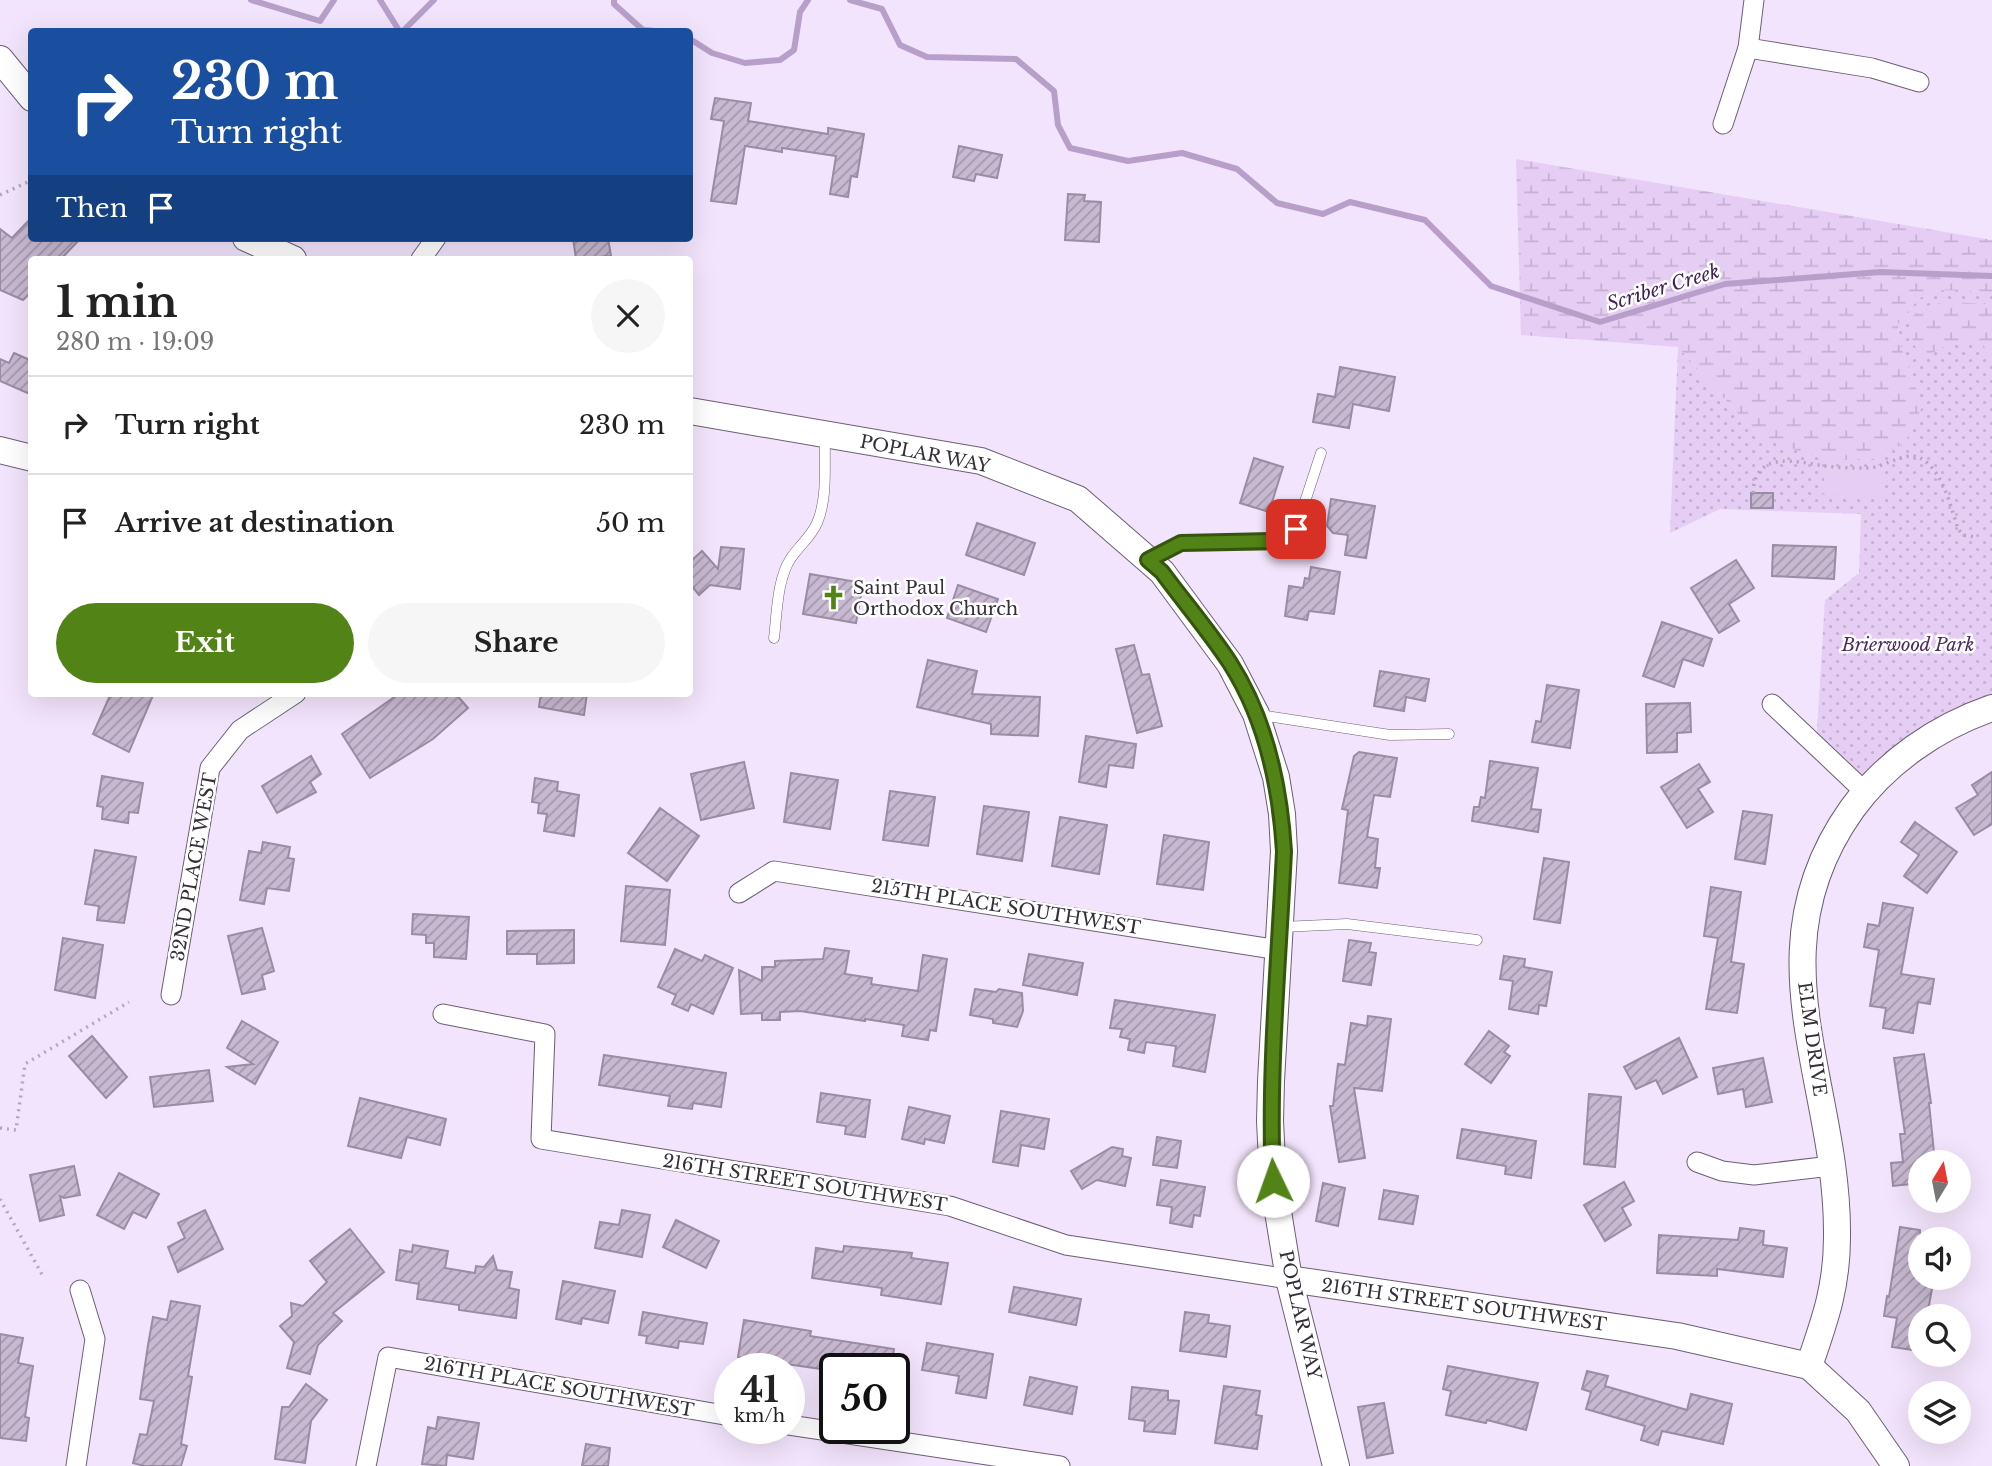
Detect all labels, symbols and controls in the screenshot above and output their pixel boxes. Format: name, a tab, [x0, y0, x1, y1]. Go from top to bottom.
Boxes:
text: 230 m	[171, 51, 338, 112]
icon: right	[56, 56, 147, 147]
text: Turn right	[171, 112, 342, 152]
icon: arrive	[142, 189, 180, 227]
text: Then	[56, 192, 128, 224]
water label: Scriber Creek	[1604, 259, 1722, 316]
text: 1 min	[56, 276, 178, 328]
button: close	[591, 279, 665, 353]
text: 280 m · 19:09	[56, 328, 214, 356]
icon: right	[56, 406, 94, 444]
text: Turn right	[115, 409, 260, 441]
text: 230 m	[579, 409, 665, 441]
street label: POPLAR WAY	[858, 431, 993, 478]
pin	[1266, 499, 1326, 559]
icon: arrive	[56, 504, 94, 542]
text: Arrive at destination	[115, 507, 395, 539]
text: 50 m	[596, 507, 665, 539]
icon: arrive	[1277, 510, 1315, 548]
place label: Saint Paul Orthodox Church	[853, 577, 1018, 620]
church icon: Saint Paul Orthodox Church	[819, 584, 847, 612]
button: Exit	[56, 603, 354, 683]
button: Share	[368, 603, 665, 683]
park label: Brierwood Park	[1841, 634, 1974, 656]
street label: 32ND PLACE WEST	[167, 771, 221, 963]
street label: 215TH PLACE SOUTHWEST	[870, 875, 1143, 939]
street label: ELM DRIVE	[1793, 980, 1831, 1098]
position arrow	[1236, 1144, 1310, 1218]
street label: 216TH STREET SOUTHWEST	[661, 1150, 949, 1216]
north arrow	[1908, 1150, 1970, 1213]
map controls	[1908, 1150, 1971, 1444]
button: sound	[1908, 1227, 1971, 1290]
street label: POPLAR WAY	[1274, 1248, 1326, 1383]
street label: 216TH STREET SOUTHWEST	[1320, 1274, 1608, 1336]
button: search	[1908, 1304, 1971, 1367]
street label: 216TH PLACE SOUTHWEST	[422, 1352, 696, 1422]
speed limit sign: 50	[819, 1353, 910, 1444]
text: 41	[740, 1368, 779, 1411]
button: layers	[1908, 1381, 1971, 1444]
text: km/h	[734, 1405, 785, 1427]

